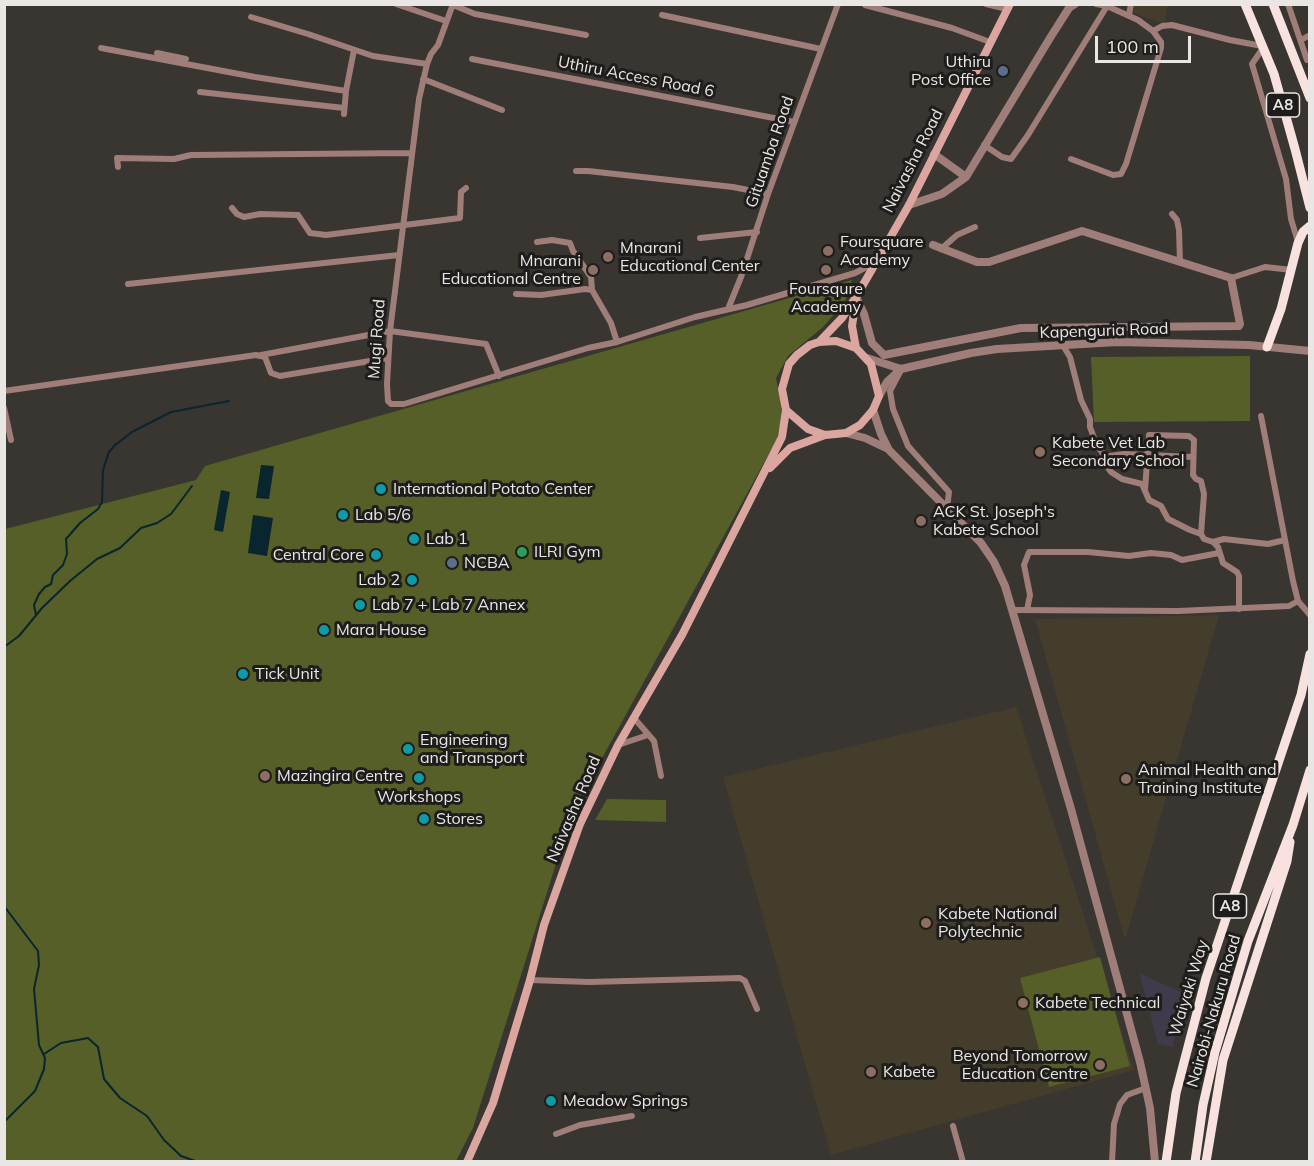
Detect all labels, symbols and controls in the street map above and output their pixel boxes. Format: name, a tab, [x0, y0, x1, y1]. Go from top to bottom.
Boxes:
scale bar	[1098, 24, 1194, 62]
text: 100 m	[1106, 35, 1159, 58]
street label: Uthiru Access Road 6	[556, 52, 716, 102]
place label: Uthiru Post Office	[911, 52, 991, 90]
marker: Uthiru Post Office	[996, 64, 1010, 78]
road number: A8	[1266, 93, 1300, 117]
street label: Gituamba Road	[742, 94, 798, 210]
street label: Naivasha Road	[879, 106, 947, 216]
place label: Foursquare Academy	[840, 232, 924, 270]
place label: Mnarani Educational Center	[620, 238, 760, 276]
marker: Foursquare Academy	[821, 244, 835, 258]
marker: Mnarani Educational Center	[601, 250, 615, 264]
place label: Mnarani Educational Centre	[441, 251, 581, 289]
marker: Mnarani Educational Centre	[586, 263, 600, 277]
marker: Foursqure Academy	[819, 263, 833, 277]
place label: Foursqure Academy	[789, 279, 863, 317]
street label: Mugi Road	[365, 299, 389, 379]
street label: Kapenguria Road	[1039, 319, 1169, 343]
place label: Kabete Vet Lab Secondary School	[1052, 433, 1184, 471]
marker: Kabete Vet Lab Secondary School	[1033, 445, 1047, 459]
place label: International Potato Center	[393, 479, 593, 499]
marker: International Potato Center	[374, 482, 388, 496]
place label: ACK St. Joseph's Kabete School	[933, 502, 1055, 540]
place label: Lab 5/6	[355, 505, 411, 525]
marker: Lab 5/6	[336, 508, 350, 522]
marker: ACK St. Joseph's Kabete School	[914, 514, 928, 528]
place label: Lab 1	[426, 529, 468, 549]
marker: Lab 1	[407, 532, 421, 546]
place label: ILRI Gym	[534, 542, 600, 562]
place label: Central Core	[273, 545, 364, 565]
marker: ILRI Gym	[515, 545, 529, 559]
marker: Central Core	[369, 548, 383, 562]
place label: NCBA	[464, 553, 509, 573]
marker: NCBA	[445, 556, 459, 570]
place label: Lab 2	[358, 570, 400, 590]
marker: Lab 2	[405, 573, 419, 587]
place label: Lab 7 + Lab 7 Annex	[372, 595, 525, 615]
marker: Lab 7 + Lab 7 Annex	[353, 598, 367, 612]
place label: Mara House	[336, 620, 426, 640]
marker: Mara House	[317, 623, 331, 637]
place label: Tick Unit	[255, 664, 319, 684]
marker: Tick Unit	[236, 667, 250, 681]
place label: Engineering and Transport	[420, 730, 524, 768]
marker: Engineering and Transport	[401, 742, 415, 756]
street label: Naivasha Road	[543, 753, 605, 865]
place label: Animal Health and Training Institute	[1138, 760, 1277, 798]
place label: Mazingira Centre	[277, 766, 403, 786]
marker: Mazingira Centre	[258, 769, 272, 783]
marker: Workshops	[412, 771, 426, 785]
marker: Animal Health and Training Institute	[1119, 772, 1133, 786]
place label: Workshops	[377, 787, 461, 807]
place label: Stores	[436, 809, 483, 829]
marker: Stores	[417, 812, 431, 826]
road number: A8	[1214, 894, 1246, 918]
place label: Kabete National Polytechnic	[938, 904, 1057, 942]
marker: Kabete National Polytechnic	[919, 916, 933, 930]
street label: Nairobi-Nakuru Road	[1183, 932, 1245, 1090]
street label: Waiyaki Way	[1165, 938, 1213, 1038]
place label: Kabete Technical	[1035, 993, 1160, 1013]
marker: Kabete Technical	[1016, 996, 1030, 1010]
place label: Beyond Tomorrow Education Centre	[953, 1046, 1088, 1084]
marker: Beyond Tomorrow Education Centre	[1093, 1058, 1107, 1072]
place label: Kabete	[883, 1062, 935, 1082]
marker: Kabete	[864, 1065, 878, 1079]
place label: Meadow Springs	[563, 1091, 688, 1111]
marker: Meadow Springs	[544, 1094, 558, 1108]

